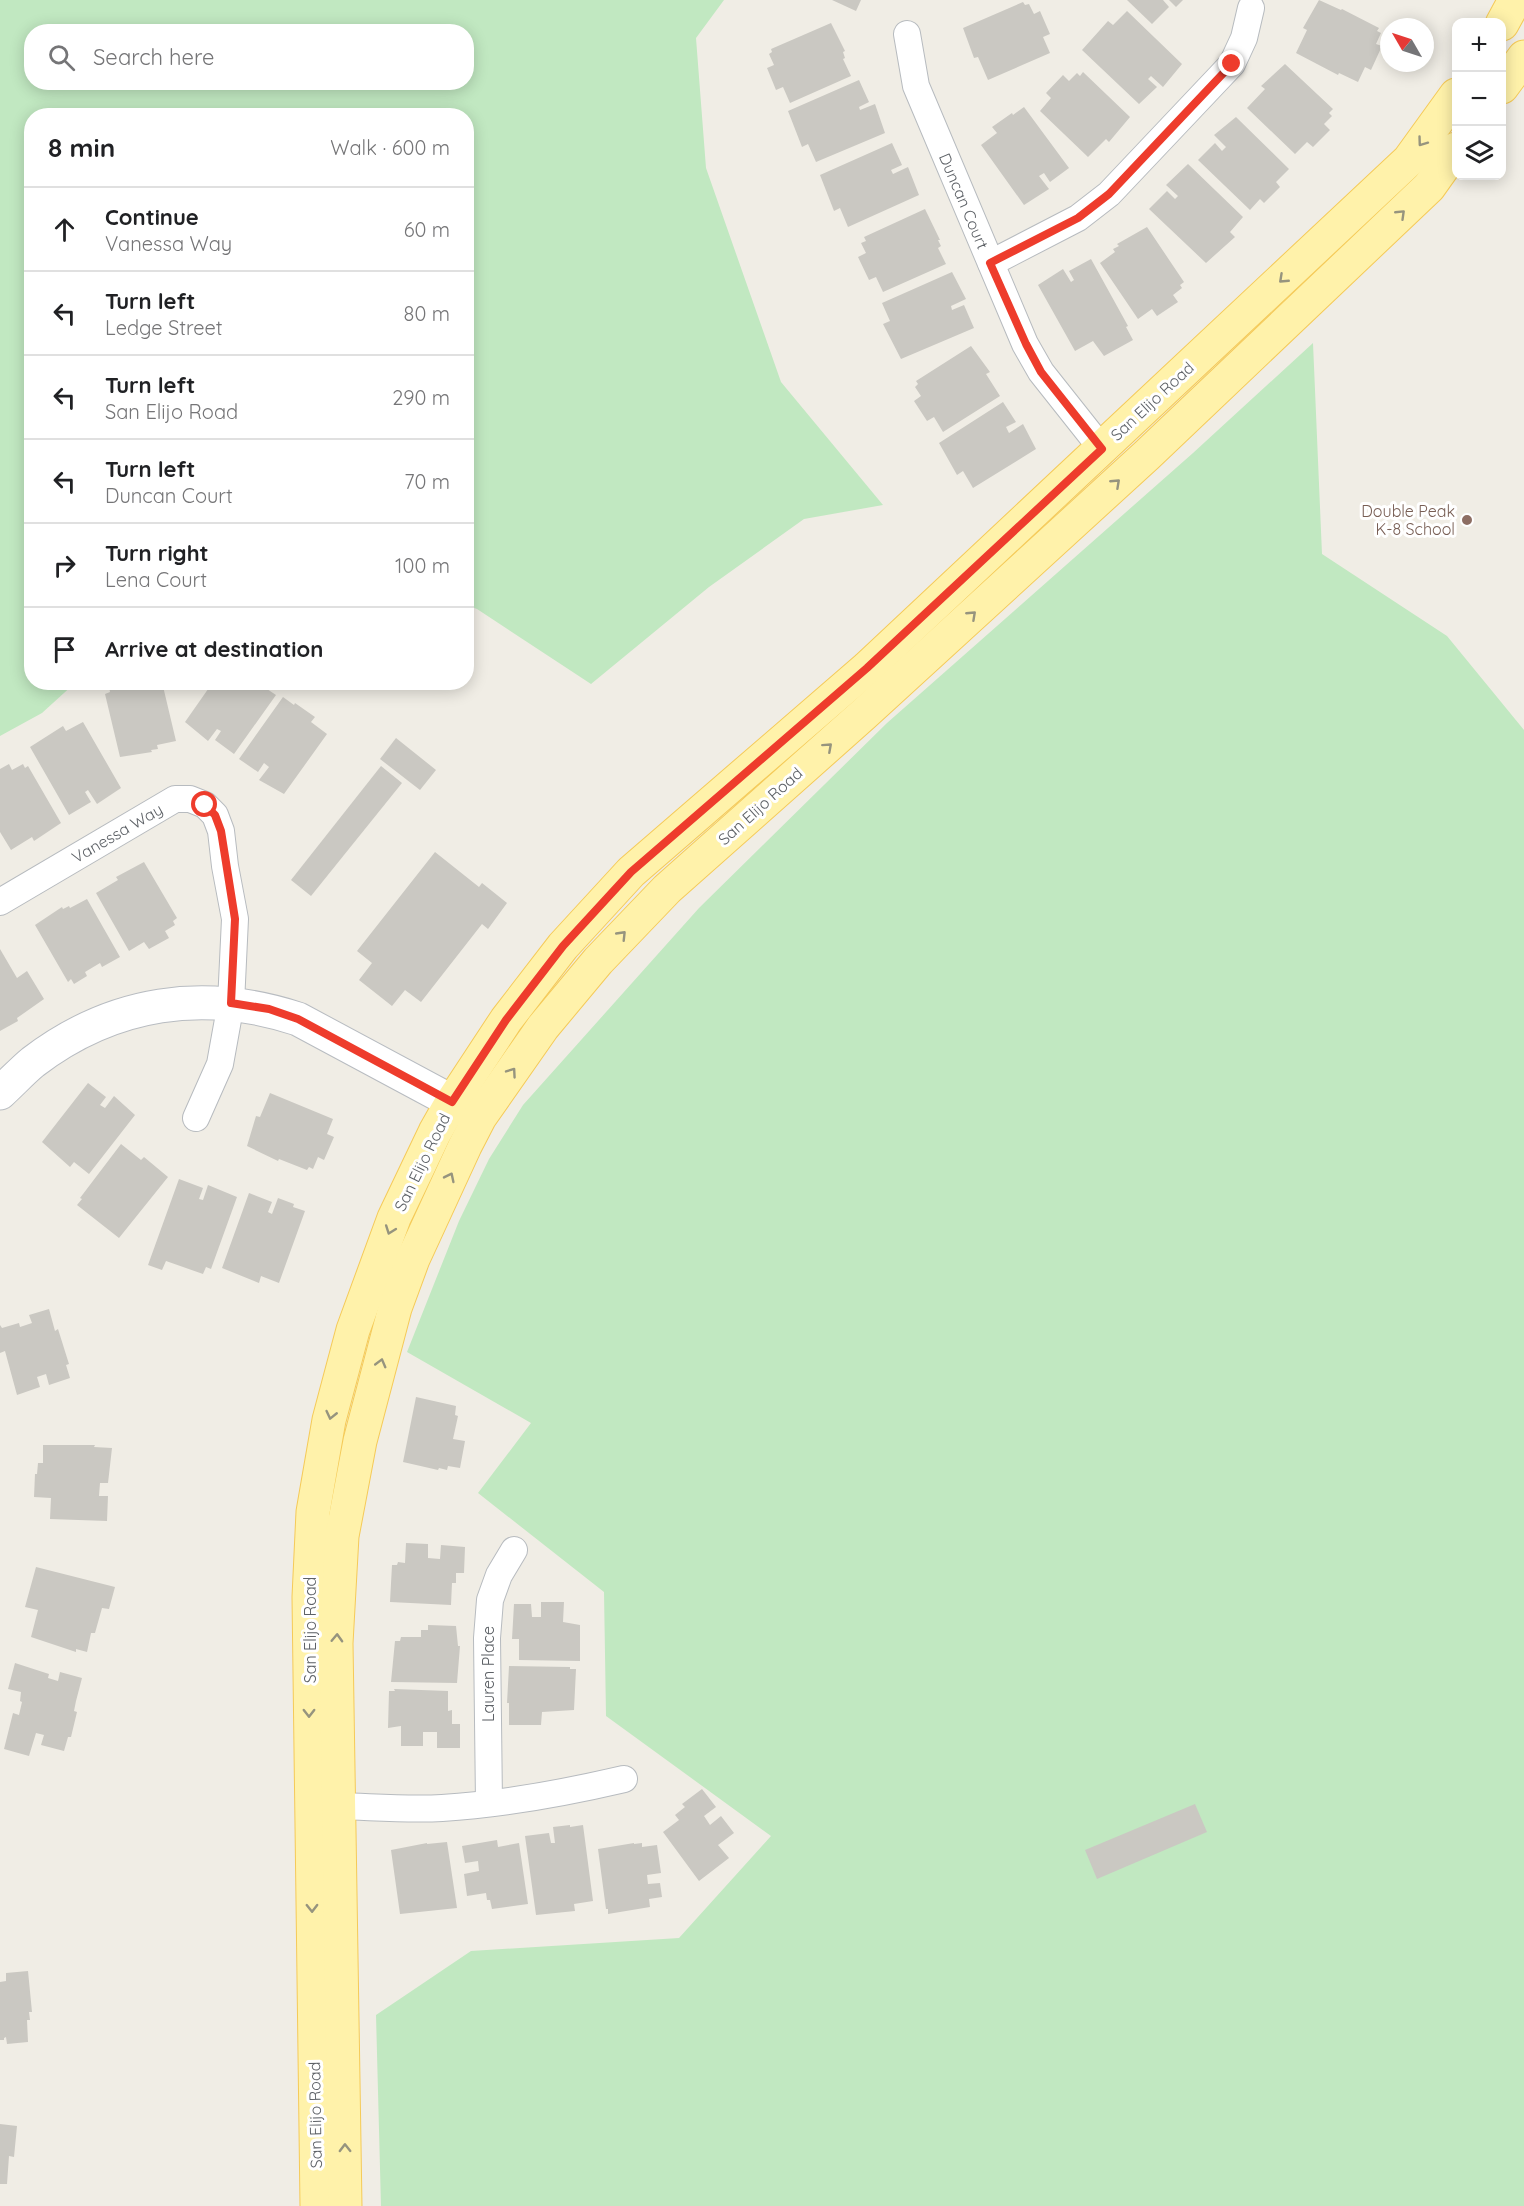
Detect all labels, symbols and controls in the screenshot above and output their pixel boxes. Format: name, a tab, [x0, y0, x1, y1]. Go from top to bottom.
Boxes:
north arrow	[1380, 18, 1434, 72]
map controls	[1452, 18, 1506, 180]
button: +	[1452, 18, 1506, 72]
search box	[24, 24, 474, 90]
icon: search	[45, 41, 78, 74]
text: Search here	[93, 43, 214, 71]
route end	[1218, 50, 1244, 76]
button: −	[1452, 72, 1506, 126]
button: layers	[1452, 126, 1506, 180]
text: 8 min	[48, 131, 115, 164]
text: Walk · 600 m	[330, 135, 450, 160]
one-way arrow	[1418, 136, 1429, 147]
street label: Duncan Court	[935, 150, 993, 252]
text: Continue	[105, 203, 199, 231]
one-way arrow	[1394, 210, 1404, 221]
icon: ahead	[48, 213, 81, 246]
text: 60 m	[404, 217, 450, 242]
text: Vanessa Way	[105, 231, 232, 256]
one-way arrow	[1279, 271, 1290, 282]
text: Turn left	[105, 287, 195, 315]
icon: left	[48, 297, 81, 330]
text: 80 m	[404, 301, 450, 326]
text: Ledge Street	[105, 315, 223, 340]
street label: San Elijo Road	[1106, 357, 1198, 445]
text: Turn left	[105, 371, 195, 399]
icon: left	[48, 381, 81, 414]
text: 290 m	[392, 385, 450, 410]
text: San Elijo Road	[105, 399, 238, 424]
text: Turn left	[105, 455, 195, 483]
icon: left	[48, 465, 81, 498]
text: 70 m	[404, 469, 450, 494]
one-way arrow	[1108, 480, 1119, 491]
text: Duncan Court	[105, 483, 233, 508]
place label: Double Peak K-8 School	[1361, 501, 1455, 539]
marker: Double Peak K-8 School	[1460, 513, 1474, 527]
text: Turn right	[105, 539, 209, 567]
icon: right	[48, 549, 81, 582]
text: 100 m	[395, 553, 450, 578]
text: Lena Court	[105, 567, 207, 592]
one-way arrow	[965, 611, 976, 622]
icon: arrive	[48, 633, 81, 666]
text: Arrive at destination	[105, 635, 323, 663]
one-way arrow	[821, 743, 832, 754]
street label: San Elijo Road	[714, 763, 806, 849]
route start	[191, 791, 217, 817]
street label: Vanessa Way	[68, 799, 166, 867]
one-way arrow	[615, 932, 626, 943]
one-way arrow	[505, 1068, 516, 1079]
street label: San Elijo Road	[390, 1110, 454, 1214]
one-way arrow	[442, 1172, 454, 1183]
one-way arrow	[385, 1223, 397, 1234]
one-way arrow	[373, 1358, 386, 1368]
one-way arrow	[325, 1410, 338, 1420]
street label: San Elijo Road	[300, 1577, 320, 1683]
street label: Lauren Place	[478, 1626, 498, 1722]
one-way arrow	[330, 1633, 343, 1642]
one-way arrow	[303, 1709, 315, 1718]
one-way arrow	[306, 1904, 318, 1913]
street label: San Elijo Road	[304, 2062, 326, 2168]
one-way arrow	[339, 2143, 351, 2152]

